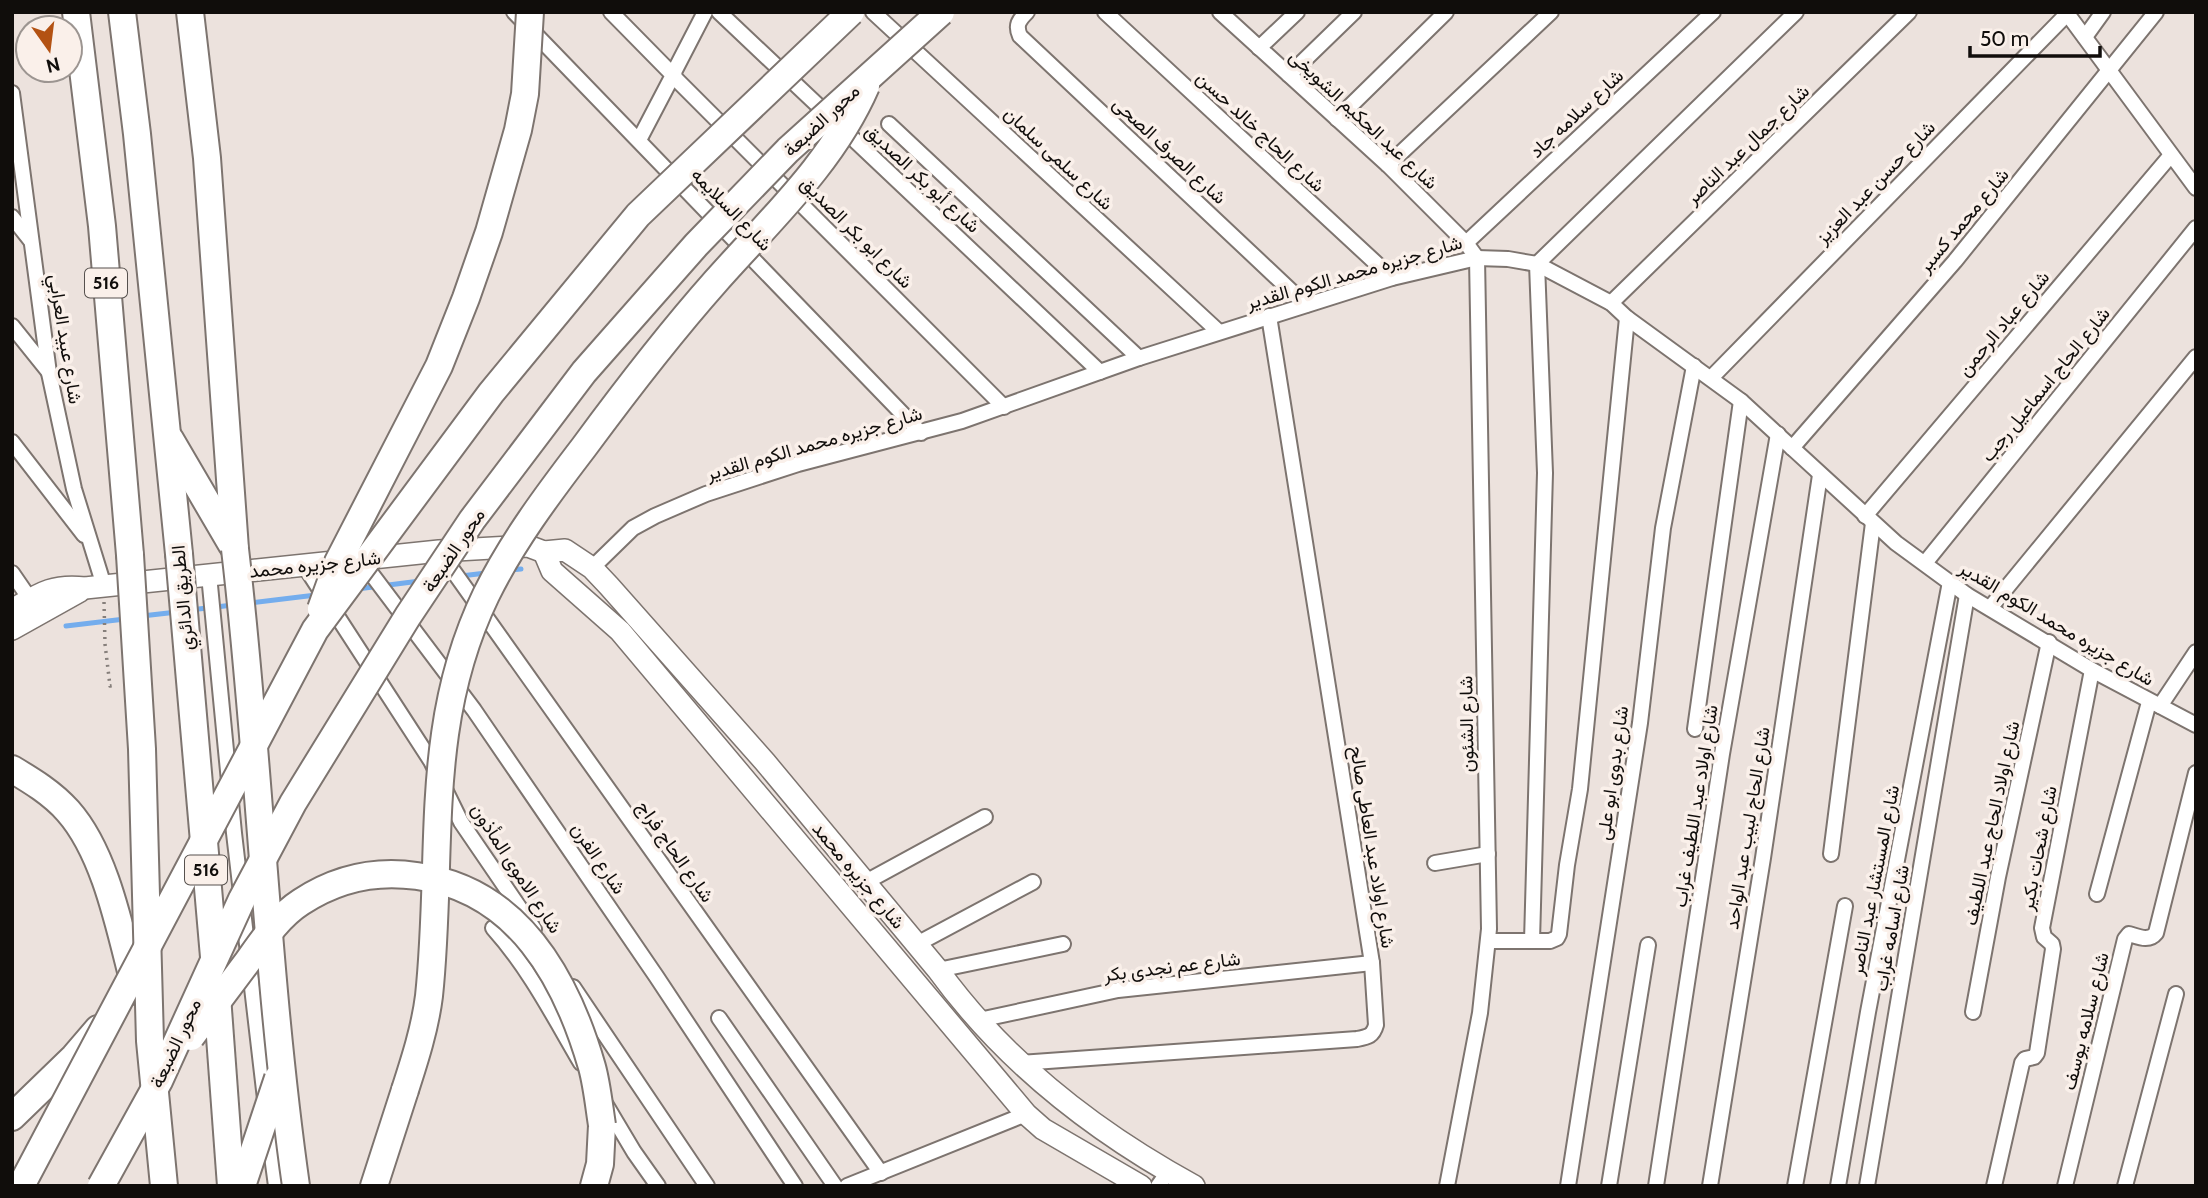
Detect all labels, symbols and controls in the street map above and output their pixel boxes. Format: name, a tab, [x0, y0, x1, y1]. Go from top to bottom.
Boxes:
north arrow	[14, 14, 84, 84]
scale bar	[1970, 14, 2100, 58]
text: 50 m	[1980, 26, 2029, 51]
street label: شارع عبد الحكيم الشويخى	[1284, 45, 1443, 195]
text: N	[44, 52, 62, 78]
street label: شارع سلامه جاد	[1525, 64, 1629, 163]
street label: شارع الحاج خالد حسن	[1191, 66, 1330, 198]
street label: محور الضبعة	[778, 79, 864, 161]
street label: شارع جمال عبد الناصر	[1680, 80, 1815, 211]
street label: شارع الصرف الصحى	[1107, 92, 1231, 210]
street label: شارع سلمى سلمان	[999, 102, 1118, 216]
street label: شارع حسن عبد العزيز	[1810, 116, 1941, 250]
street label: شارع أبو بكر الصديق	[860, 119, 985, 238]
street label: شارع السلايمه	[686, 163, 777, 256]
street label: شارع محمد كسبر	[1912, 163, 2015, 279]
street label: شارع ابو بكر الصديق	[795, 172, 917, 294]
street label: شارع جزيره محمد الكوم القدير	[1243, 231, 1465, 316]
street label: شارع عباد الرحمن	[1953, 266, 2055, 381]
road number: 516	[85, 268, 127, 298]
street label: شارع عبيد العرابي	[40, 273, 87, 406]
street label: شارع الحاج اسماعيل رجب	[1976, 302, 2116, 467]
street label: شارع جزيره محمد الكوم القدير	[703, 402, 925, 487]
street label: محور الضبعة	[417, 504, 490, 596]
street label: الطريق الدائري	[166, 544, 203, 652]
street label: شارع جزيره محمد	[248, 546, 382, 584]
street label: شارع جزيره محمد الكوم القدير	[1954, 556, 2158, 692]
street label: شارع الشئون	[1454, 676, 1480, 772]
street label: شارع اولاد عبد اللطيف غراب	[1668, 703, 1724, 909]
street label: شارع بدوى ابو على	[1592, 704, 1634, 842]
street label: شارع اولاد الحاج عبد اللطيف	[1959, 719, 2025, 928]
street label: شارع الحاج لبيب عبد الواحد	[1720, 725, 1776, 931]
street label: شارع اولاد عبد العاطى صالح	[1343, 744, 1400, 950]
street label: شارع المستشار عبد الناصر	[1845, 783, 1905, 978]
street label: شارع شحات بكير	[2015, 784, 2063, 914]
street label: شارع الحاج فراج	[631, 796, 719, 907]
street label: شارع الاموى المأذون	[465, 799, 567, 938]
street label: شارع جزيره محمد	[807, 817, 910, 934]
street label: شارع الفرن	[565, 818, 631, 899]
road number: 516	[185, 856, 227, 884]
street label: شارع اسامه غراب	[1869, 863, 1915, 993]
street label: شارع عم نجدى بكر	[1101, 947, 1242, 987]
street label: شارع سلامه يوسف	[2057, 950, 2115, 1093]
street label: محور الضبعة	[145, 995, 206, 1092]

